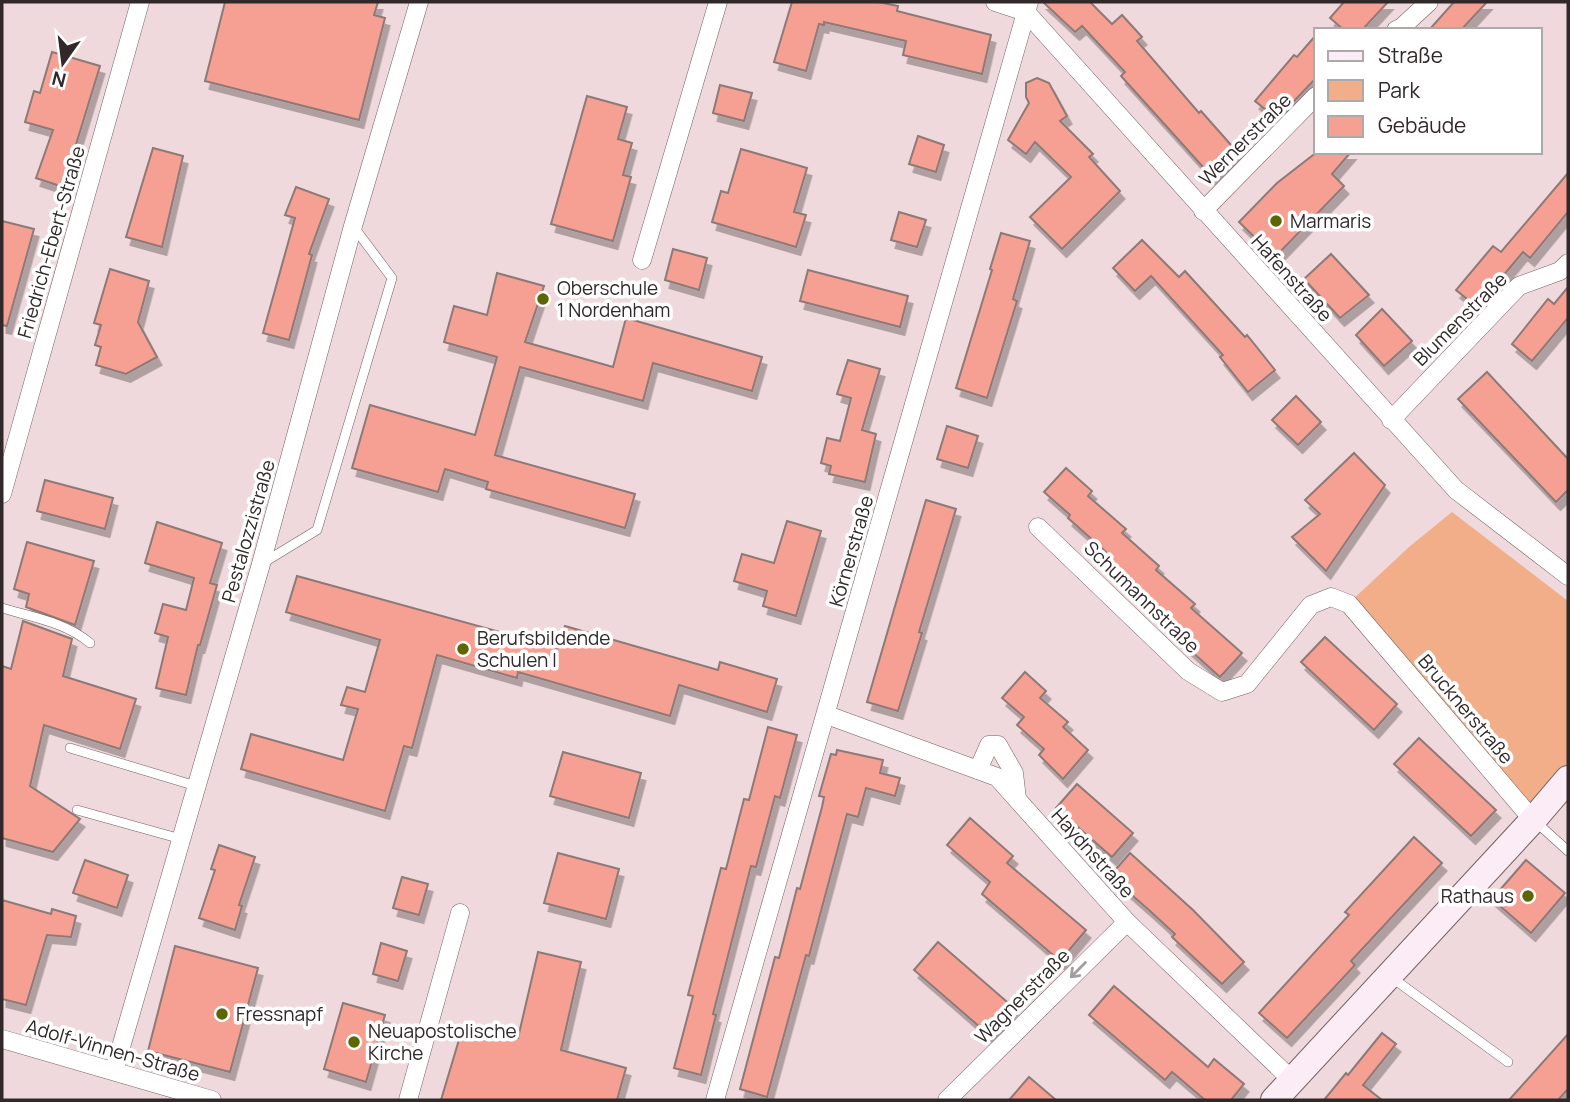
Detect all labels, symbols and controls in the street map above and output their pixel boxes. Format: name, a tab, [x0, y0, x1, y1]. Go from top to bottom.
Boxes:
north arrow	[28, 28, 98, 98]
legend	[1314, 28, 1542, 154]
text: Straße	[1378, 41, 1443, 69]
text: N	[49, 65, 69, 94]
text: Park	[1378, 76, 1420, 104]
street label: Wernerstraße	[1193, 87, 1297, 191]
text: Gebäude	[1378, 111, 1466, 139]
street label: Friedrich-Ebert-Straße	[11, 143, 91, 341]
place label: Marmaris	[1290, 208, 1371, 234]
marker: Marmaris	[1268, 213, 1284, 229]
street label: Hafenstraße	[1246, 229, 1338, 327]
street label: Blumenstraße	[1407, 266, 1513, 372]
place label: Oberschule 1 Nordenham	[557, 275, 670, 323]
marker: Oberschule 1 Nordenham	[535, 291, 551, 307]
street label: Pestalozzistraße	[215, 456, 281, 606]
street label: Körnerstraße	[823, 492, 879, 610]
street label: Schumannstraße	[1079, 535, 1205, 659]
place label: Berufsbildende Schulen I	[477, 625, 610, 673]
marker: Berufsbildende Schulen I	[455, 641, 471, 657]
street label: Brucknerstraße	[1412, 649, 1520, 769]
street label: Haydnstraße	[1046, 803, 1140, 903]
place label: Rathaus	[1441, 883, 1514, 909]
marker: Rathaus	[1520, 888, 1536, 904]
street label: Wagnerstraße	[969, 943, 1075, 1049]
one-way arrow	[1070, 961, 1087, 978]
place label: Fressnapf	[236, 1001, 323, 1027]
marker: Fressnapf	[214, 1006, 230, 1022]
street label: Adolf-Vinnen-Straße	[23, 1013, 203, 1087]
place label: Neuapostolische Kirche	[368, 1018, 517, 1066]
marker: Neuapostolische Kirche	[346, 1034, 362, 1050]

